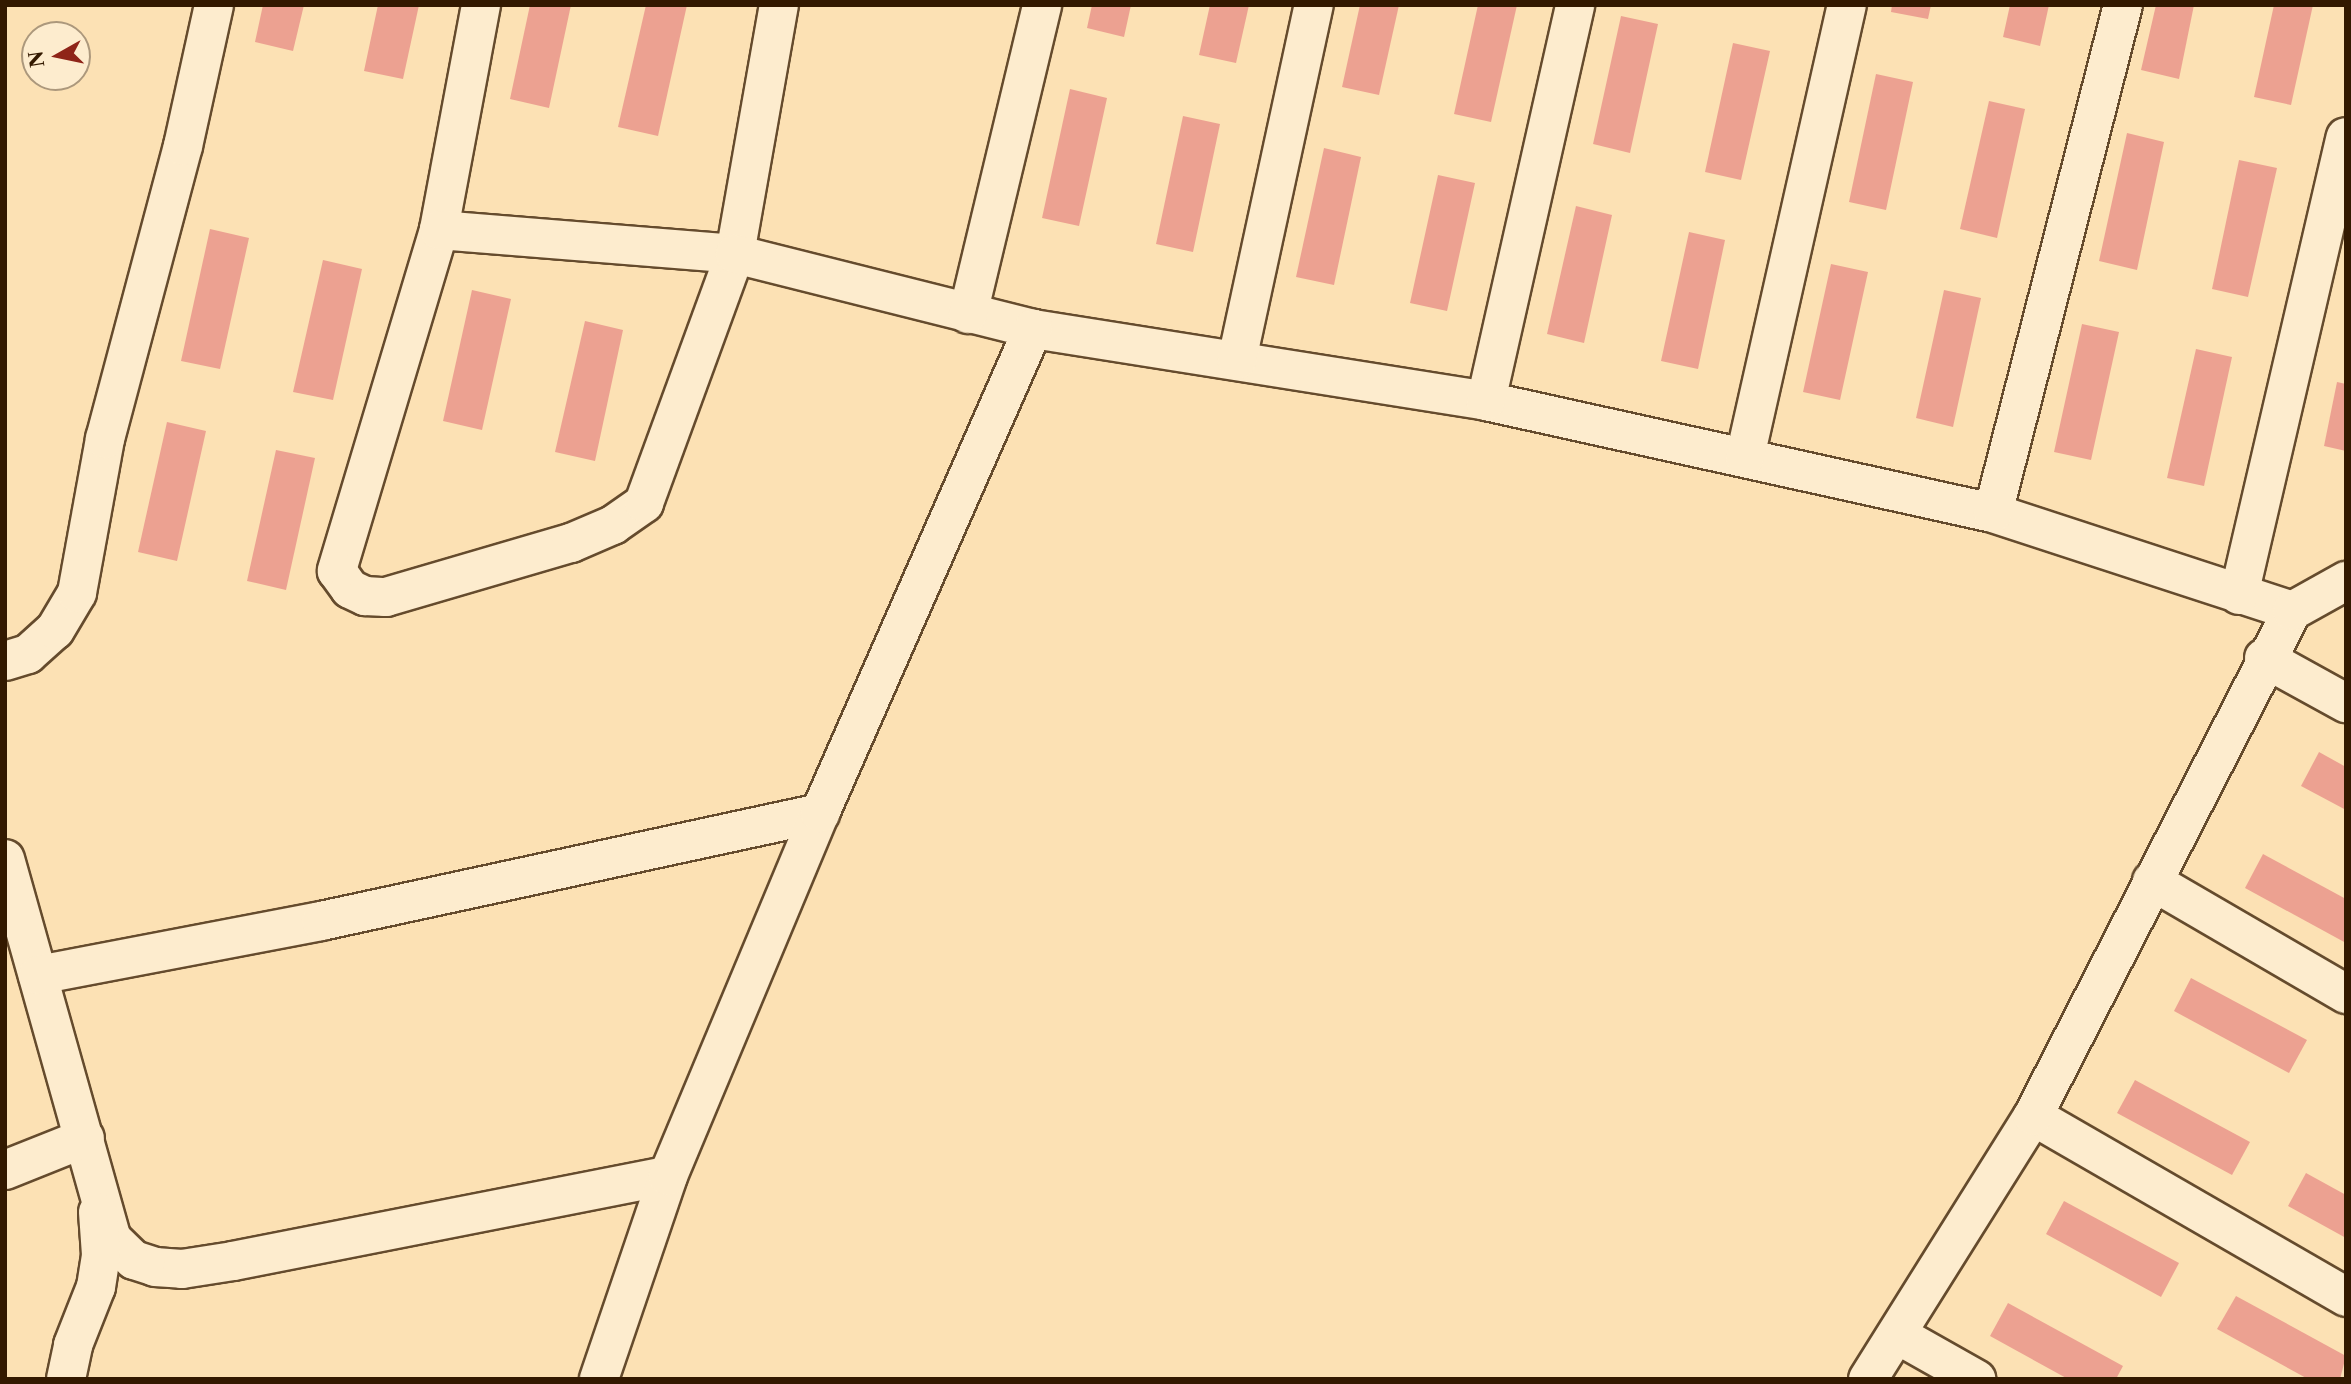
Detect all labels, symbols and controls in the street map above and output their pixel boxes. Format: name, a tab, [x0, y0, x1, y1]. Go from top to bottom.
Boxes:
north arrow	[21, 21, 91, 91]
text: N	[24, 49, 49, 69]

